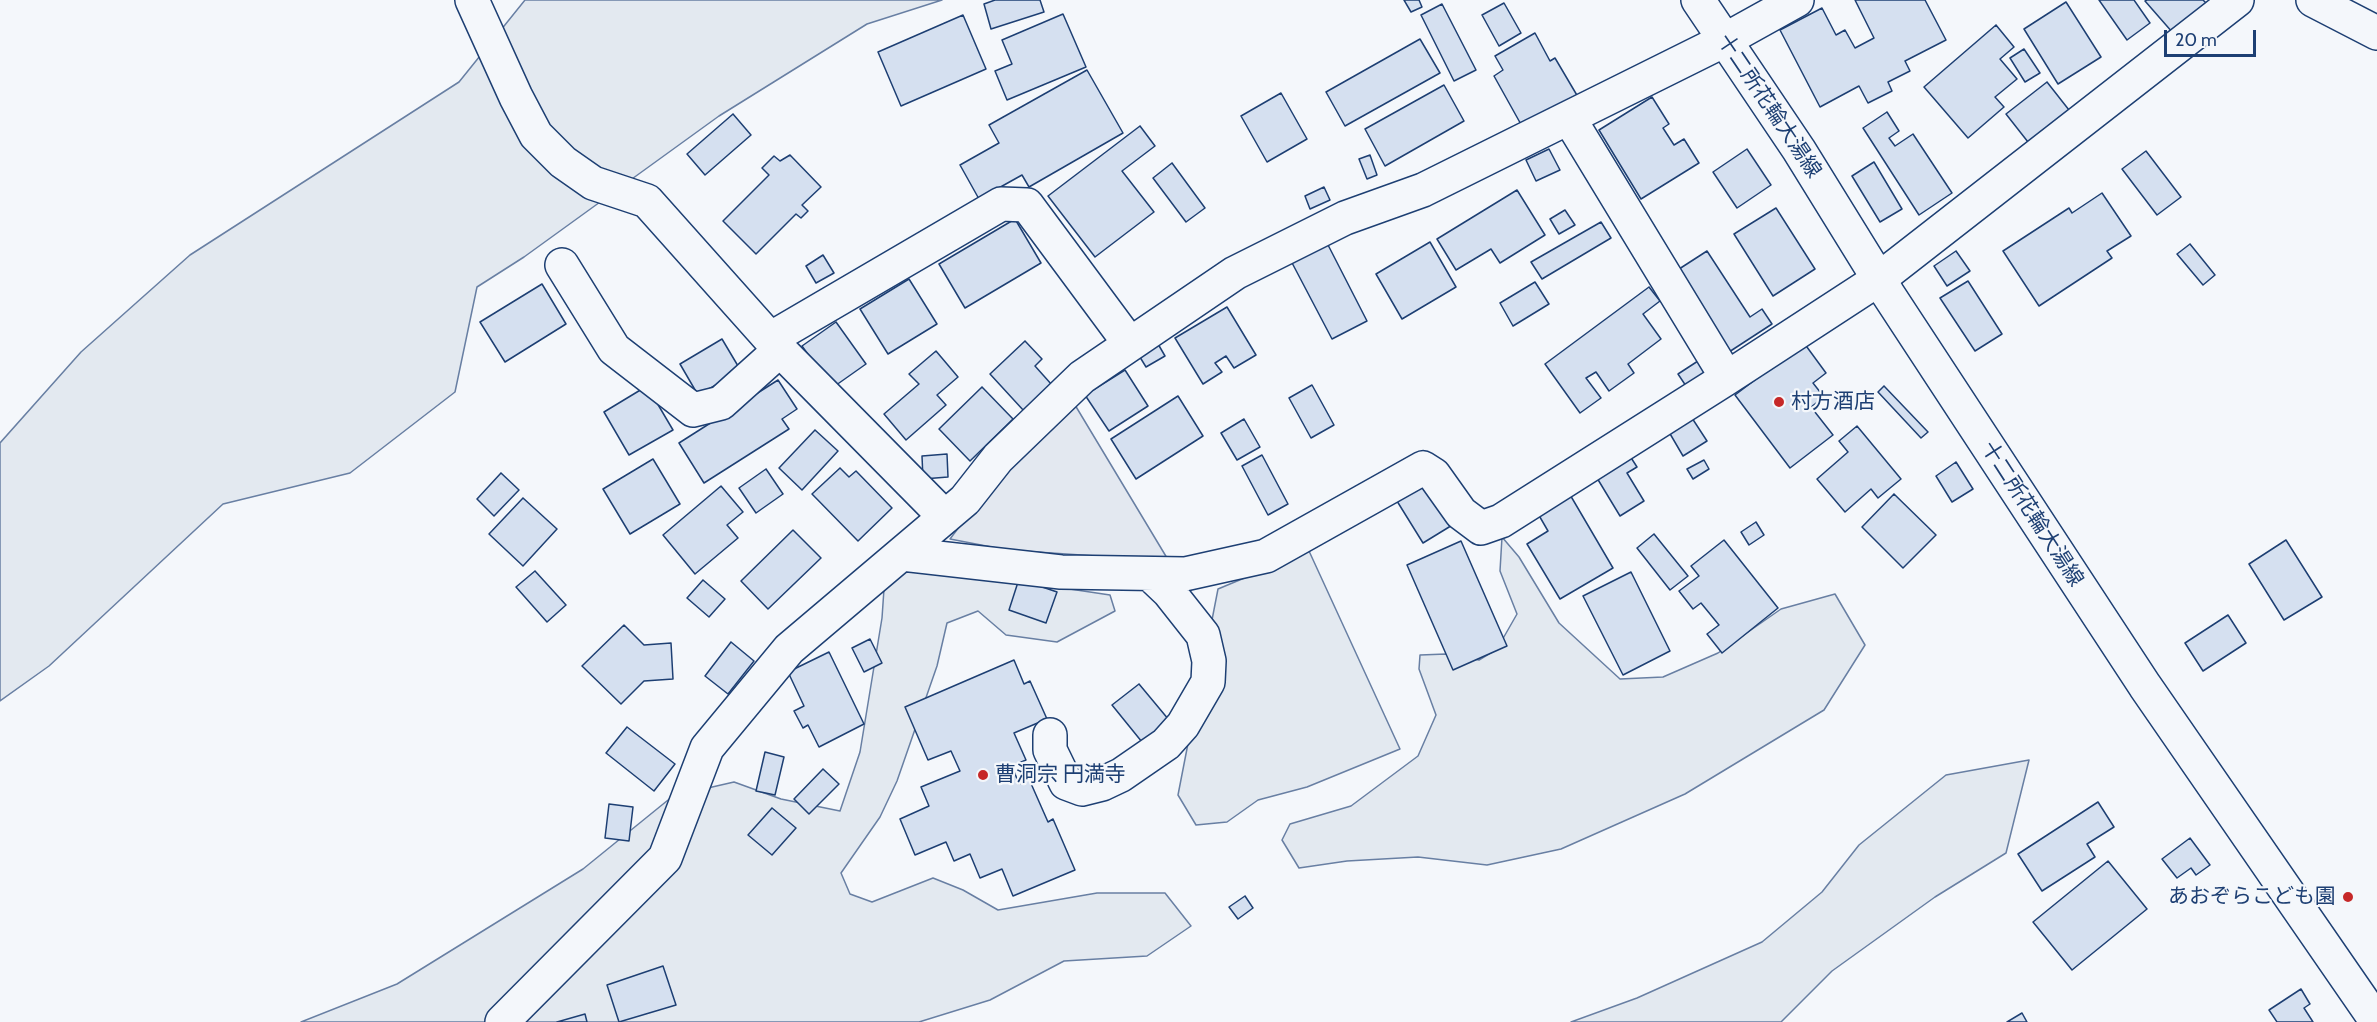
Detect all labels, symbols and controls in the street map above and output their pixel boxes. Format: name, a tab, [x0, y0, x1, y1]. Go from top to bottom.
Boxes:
scale bar	[2167, 18, 2258, 56]
street label: 十二所花輪大湯線	[1712, 29, 1826, 183]
text: 20 m	[2175, 29, 2217, 51]
place label: 村方酒店	[1791, 389, 1875, 415]
marker: 村方酒店	[1772, 395, 1786, 409]
street label: 十二所花輪大湯線	[1976, 437, 2088, 591]
place label: 曹洞宗 円満寺	[995, 762, 1126, 788]
marker: 曹洞宗 円満寺	[976, 768, 990, 782]
place label: あおぞらこども園	[2168, 884, 2336, 910]
marker: あおぞらこども園	[2341, 890, 2355, 904]

